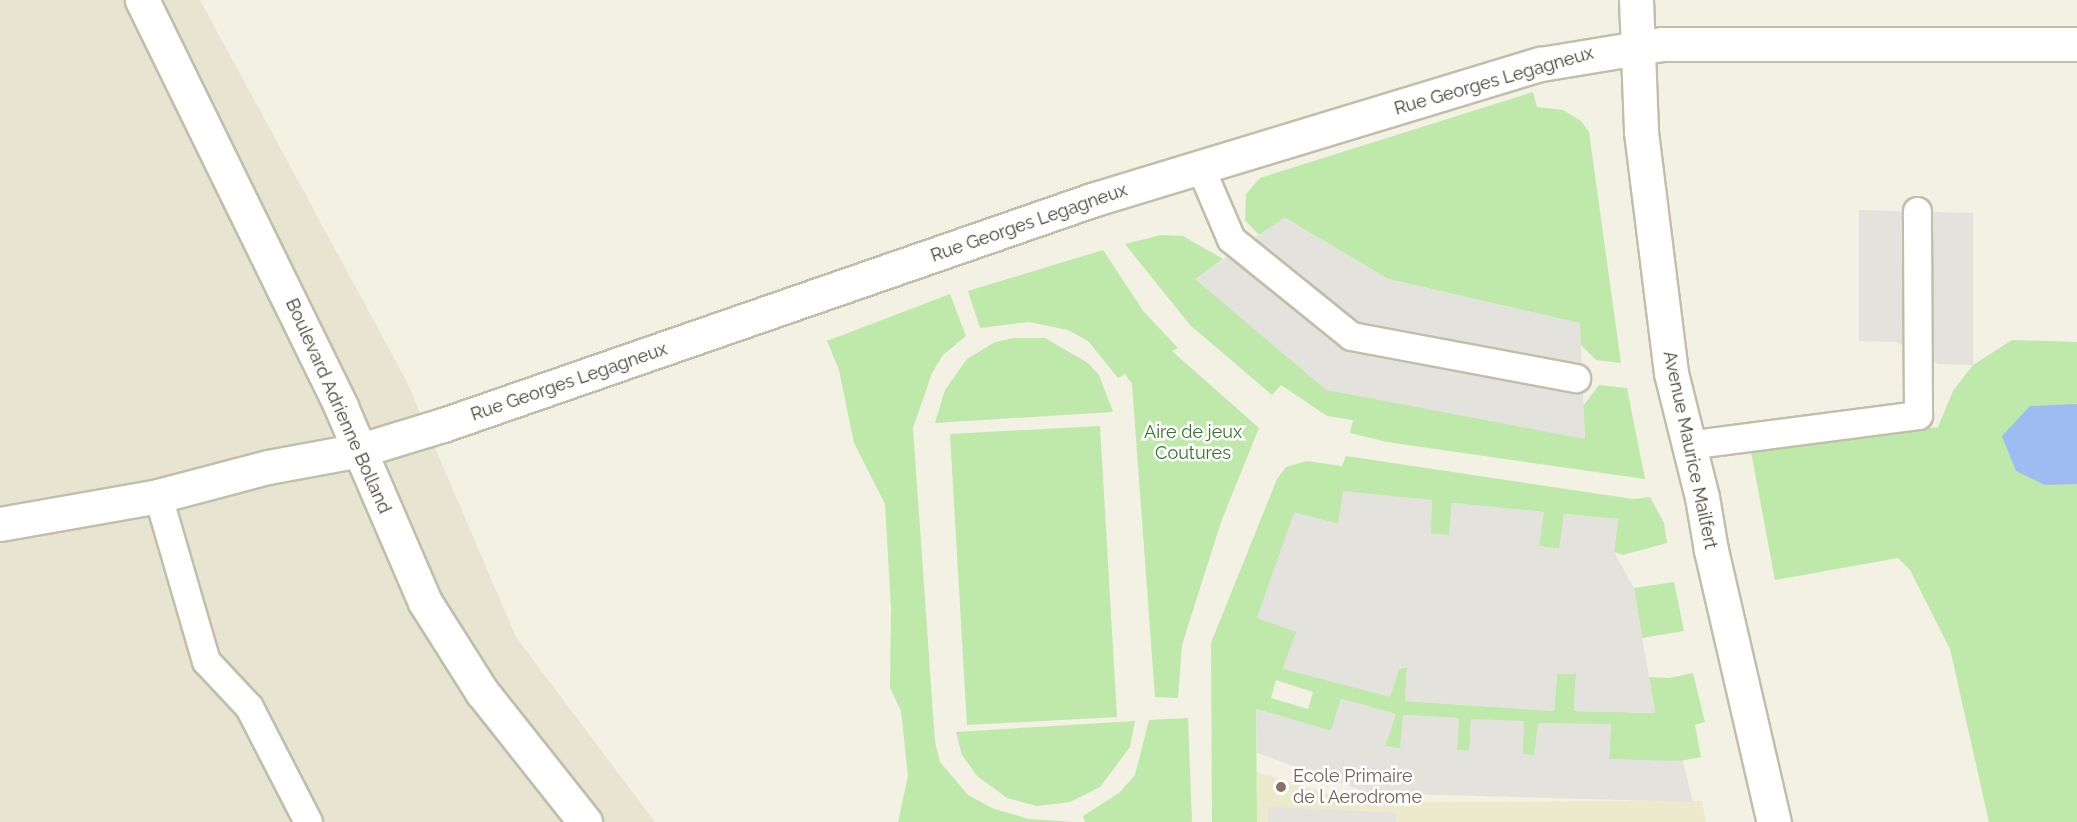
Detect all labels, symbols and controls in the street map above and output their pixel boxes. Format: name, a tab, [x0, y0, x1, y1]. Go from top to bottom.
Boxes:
street label: Rue Georges Legagneux	[1392, 42, 1596, 120]
street label: Rue Georges Legagneux	[928, 179, 1130, 267]
street label: Boulevard Adrienne Bolland	[281, 295, 395, 517]
street label: Rue Georges Legagneux	[468, 338, 670, 426]
street label: Avenue Maurice Mailfert	[1658, 349, 1722, 551]
park label: Aire de jeux Coutures	[1144, 422, 1242, 464]
place label: Ecole Primaire de l Aerodrome	[1293, 766, 1423, 808]
marker: Ecole Primaire de l Aerodrome	[1274, 780, 1288, 794]

